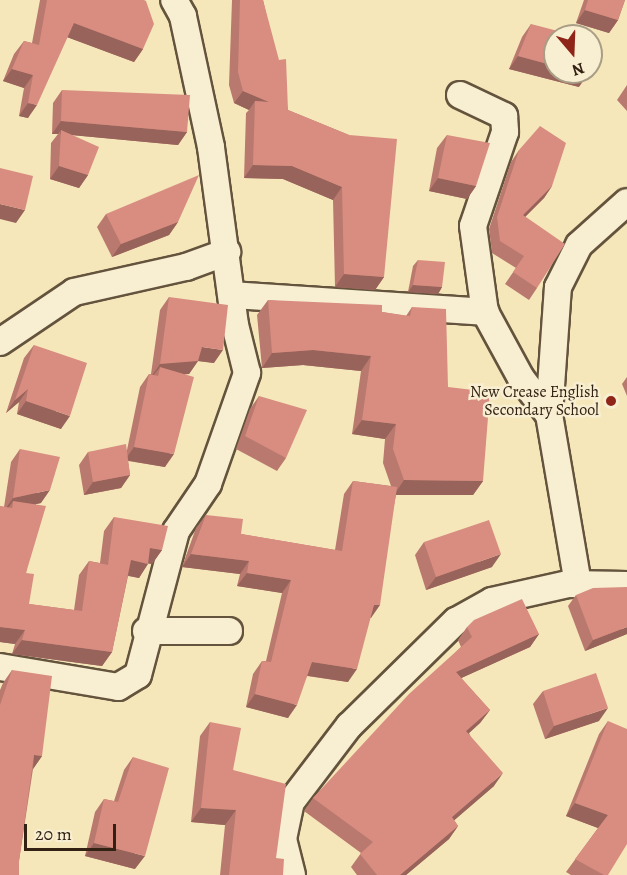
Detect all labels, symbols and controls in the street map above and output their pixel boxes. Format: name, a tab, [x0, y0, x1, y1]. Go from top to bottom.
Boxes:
north arrow	[543, 24, 603, 84]
text: N	[569, 57, 587, 81]
place label: New Crease English Secondary School	[470, 382, 599, 420]
marker: New Crease English Secondary School	[604, 394, 618, 408]
scale bar	[27, 812, 118, 850]
text: 20 m	[35, 822, 72, 846]

